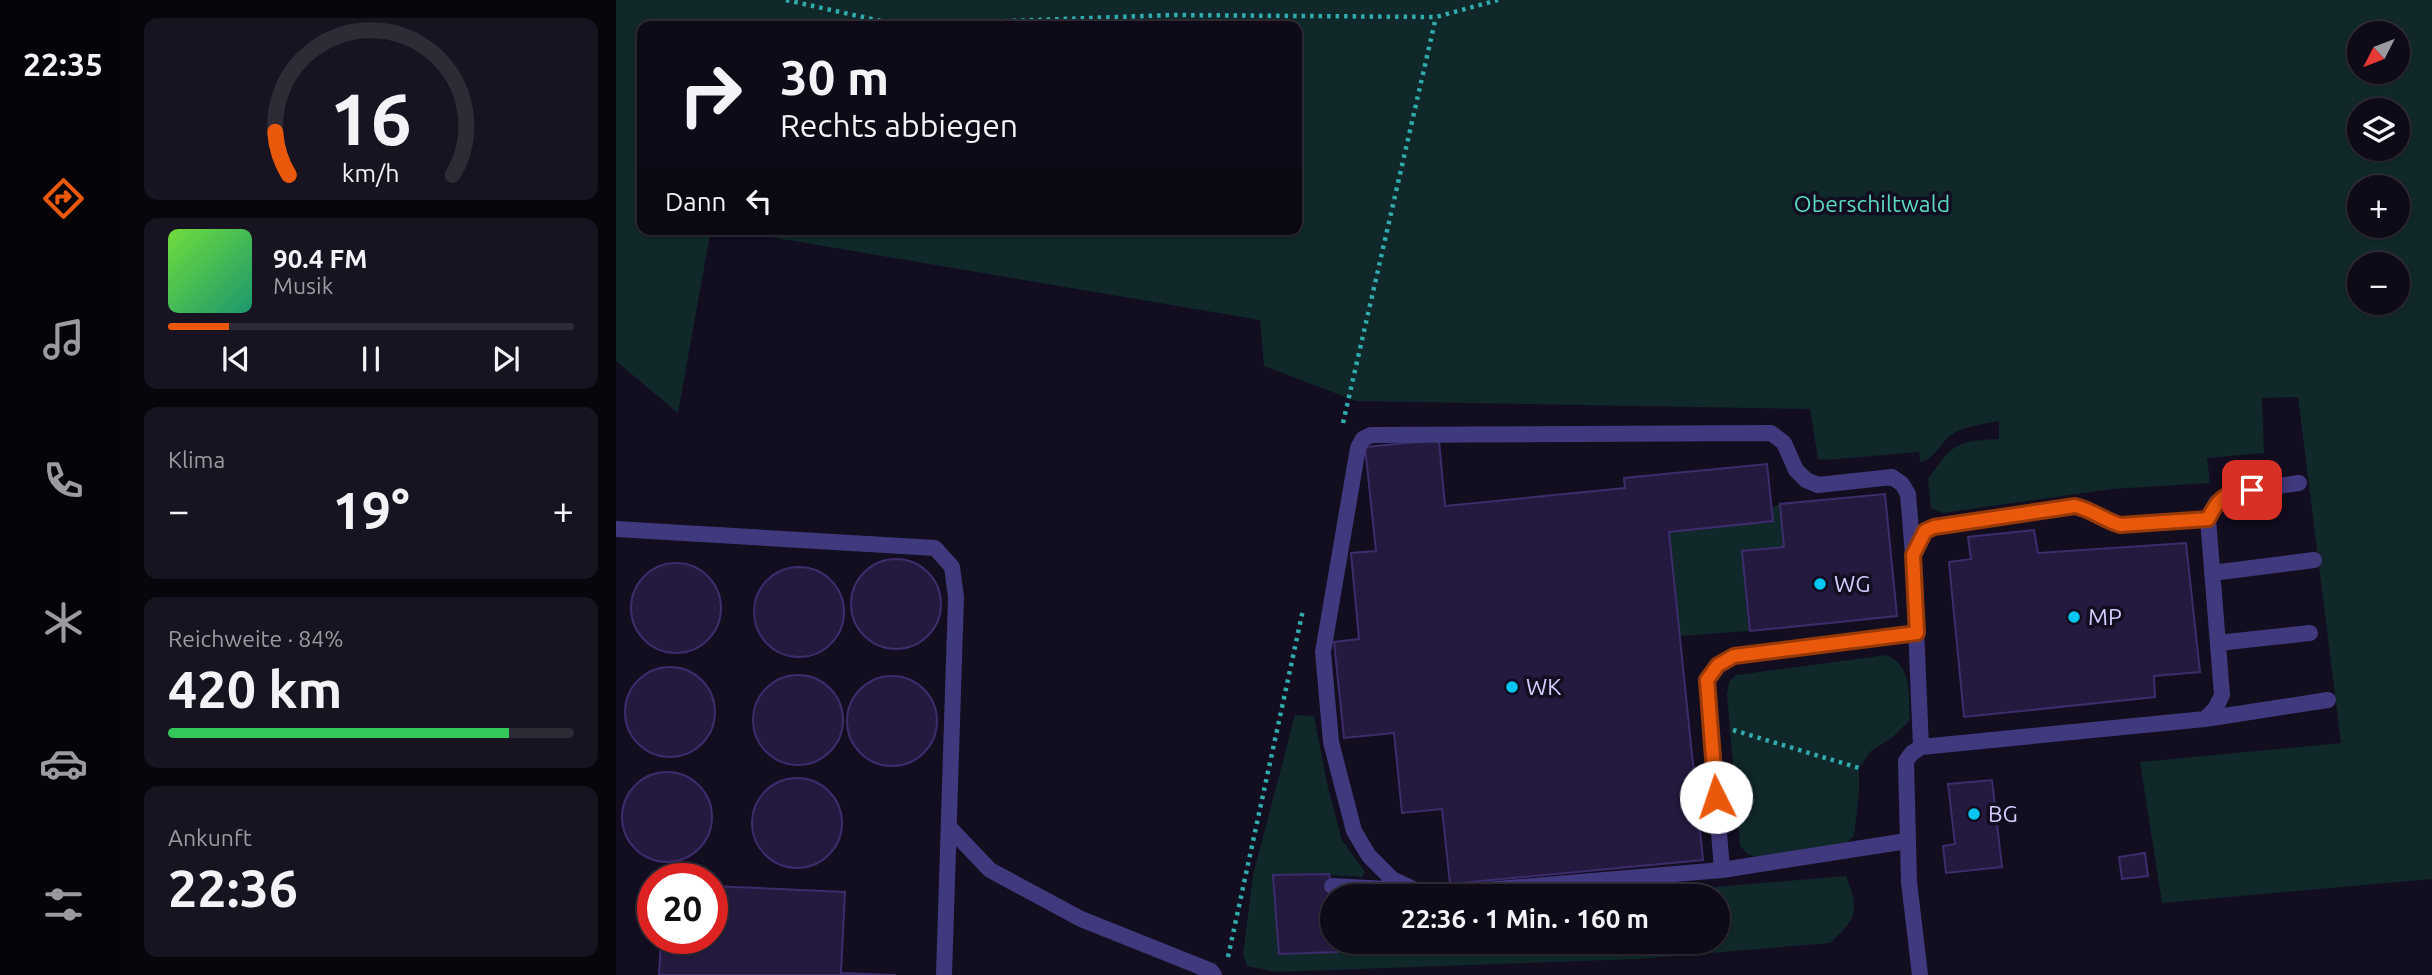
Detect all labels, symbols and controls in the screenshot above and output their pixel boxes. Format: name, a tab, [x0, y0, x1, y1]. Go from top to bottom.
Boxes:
north arrow	[2347, 21, 2410, 84]
map controls	[2347, 21, 2410, 315]
text: 22:35	[23, 46, 103, 82]
icon: right	[665, 49, 756, 140]
text: 30 m	[780, 49, 889, 104]
text: 16	[330, 77, 412, 159]
button: layers	[2347, 98, 2410, 161]
text: Rechts abbiegen	[780, 107, 1018, 143]
text: km/h	[342, 159, 400, 187]
icon: directions	[39, 174, 88, 223]
button: +	[2347, 175, 2410, 238]
icon: left	[740, 182, 778, 220]
text: Dann	[665, 187, 726, 216]
park label: Oberschiltwald	[1794, 191, 1950, 216]
text: 90.4 FM	[273, 244, 367, 273]
button: −	[2347, 252, 2410, 315]
text: Musik	[273, 273, 333, 298]
icon: music	[39, 315, 88, 364]
icon: previous	[217, 340, 255, 378]
icon: pause	[352, 340, 390, 378]
icon: next	[487, 340, 525, 378]
text: Klima	[168, 447, 225, 472]
icon: phone	[39, 456, 88, 505]
pin	[2222, 460, 2282, 520]
icon: arrive	[2233, 471, 2271, 509]
text: 19°	[332, 481, 410, 539]
text: −	[168, 489, 189, 531]
text: +	[553, 489, 574, 531]
place label: WG	[1834, 571, 1870, 596]
marker: WG	[1812, 576, 1828, 592]
icon: climate	[39, 598, 88, 647]
place label: MP	[2088, 604, 2122, 629]
marker: MP	[2066, 609, 2082, 625]
text: Reichweite · 84%	[168, 626, 344, 651]
text: 420 km	[168, 660, 342, 718]
place label: WK	[1526, 674, 1561, 699]
marker: WK	[1504, 679, 1520, 695]
icon: car	[39, 739, 88, 788]
position arrow	[1679, 760, 1753, 834]
place label: BG	[1988, 801, 2018, 826]
marker: BG	[1966, 806, 1982, 822]
text: Ankunft	[168, 825, 252, 850]
text: 22:36	[168, 859, 298, 917]
speed limit sign: 20	[637, 863, 728, 954]
icon: filters	[39, 880, 88, 929]
text: 22:36 · 1 Min. · 160 m	[1401, 904, 1649, 933]

